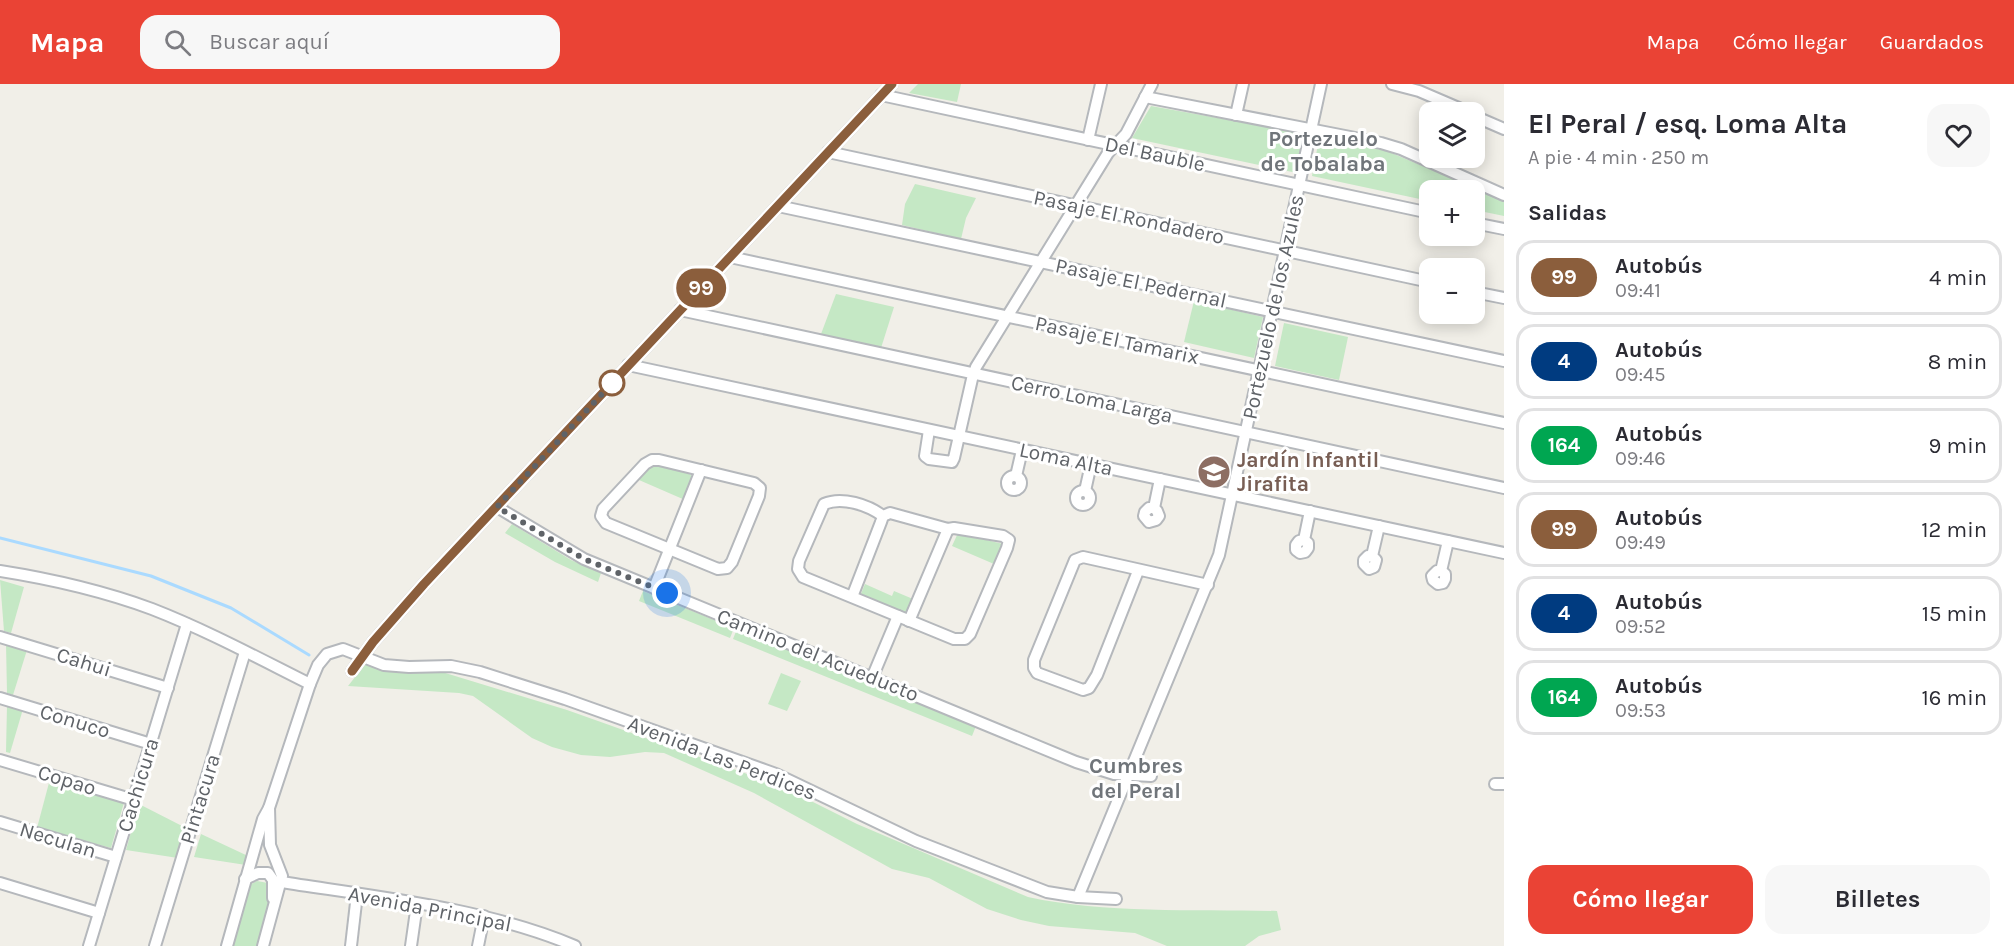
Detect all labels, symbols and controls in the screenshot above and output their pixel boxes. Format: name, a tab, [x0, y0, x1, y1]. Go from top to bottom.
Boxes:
search box	[140, 15, 560, 69]
text: Mapa	[30, 26, 104, 59]
icon: search	[161, 26, 194, 59]
text: Buscar aquí	[209, 29, 329, 55]
text: Mapa	[1646, 30, 1700, 54]
text: Cómo llegar	[1733, 30, 1847, 54]
text: Guardados	[1880, 30, 1984, 54]
map controls	[1419, 102, 1485, 324]
button: layers	[1419, 102, 1485, 168]
button: heart	[1927, 104, 1990, 167]
text: El Peral / esq. Loma Alta	[1528, 107, 1847, 140]
district label: Portezuelo de Tobalaba	[1260, 126, 1386, 177]
street label: Del Bauble	[1103, 132, 1207, 176]
text: A pie · 4 min · 250 m	[1528, 146, 1709, 169]
button: +	[1419, 180, 1485, 246]
street label: Pasaje El Rondadero	[1032, 185, 1226, 249]
street label: Portezuelo de los Azules	[1237, 192, 1309, 422]
text: Salidas	[1528, 200, 1607, 226]
street label: Pasaje El Pedernal	[1053, 253, 1229, 313]
text: Autobús	[1615, 253, 1703, 279]
button: −	[1419, 258, 1485, 324]
text: 99	[1551, 265, 1577, 289]
text: 4 min	[1929, 265, 1987, 291]
line badge: 99	[674, 268, 728, 308]
text: 99	[688, 276, 714, 300]
text: 09:41	[1615, 279, 1661, 302]
street label: Pasaje El Tamarix	[1033, 311, 1201, 369]
text: Autobús	[1615, 337, 1703, 363]
text: 4	[1558, 349, 1570, 373]
text: 8 min	[1928, 349, 1987, 375]
text: 09:45	[1615, 363, 1666, 386]
unlabelled marker	[599, 370, 625, 396]
street label: Cerro Loma Larga	[1009, 370, 1175, 428]
text: Autobús	[1615, 421, 1703, 447]
text: 164	[1548, 433, 1580, 457]
text: 9 min	[1929, 433, 1987, 459]
street label: Loma Alta	[1017, 437, 1115, 481]
text: 09:46	[1615, 447, 1666, 470]
place label: Jardín Infantil Jirafita	[1237, 448, 1379, 496]
school or university icon: Jardín Infantil Jirafita	[1196, 454, 1232, 490]
text: Autobús	[1615, 505, 1703, 531]
text: 99	[1551, 517, 1577, 541]
text: 12 min	[1921, 517, 1987, 543]
text: 09:49	[1615, 531, 1666, 554]
your location	[652, 578, 682, 608]
text: Autobús	[1615, 589, 1703, 615]
text: 4	[1558, 601, 1570, 625]
text: 15 min	[1922, 601, 1987, 627]
street label: Camino del Acueducto	[714, 604, 922, 706]
text: 09:52	[1615, 615, 1666, 638]
street label: Cahui	[54, 642, 114, 682]
text: Autobús	[1615, 673, 1703, 699]
text: 164	[1548, 685, 1580, 709]
text: 16 min	[1921, 685, 1987, 711]
street label: Conuco	[37, 699, 113, 743]
text: 09:53	[1615, 699, 1666, 722]
street label: Avenida Las Perdices	[625, 711, 819, 805]
street label: Cachicura	[112, 735, 164, 835]
street label: Pintacura	[175, 751, 225, 847]
district label: Cumbres del Peral	[1089, 753, 1183, 804]
street label: Copao	[35, 760, 99, 800]
street label: Neculan	[17, 817, 99, 863]
button: Cómo llegar	[1528, 865, 1753, 934]
button: Billetes	[1765, 865, 1990, 934]
street label: Avenida Principal	[346, 881, 514, 937]

